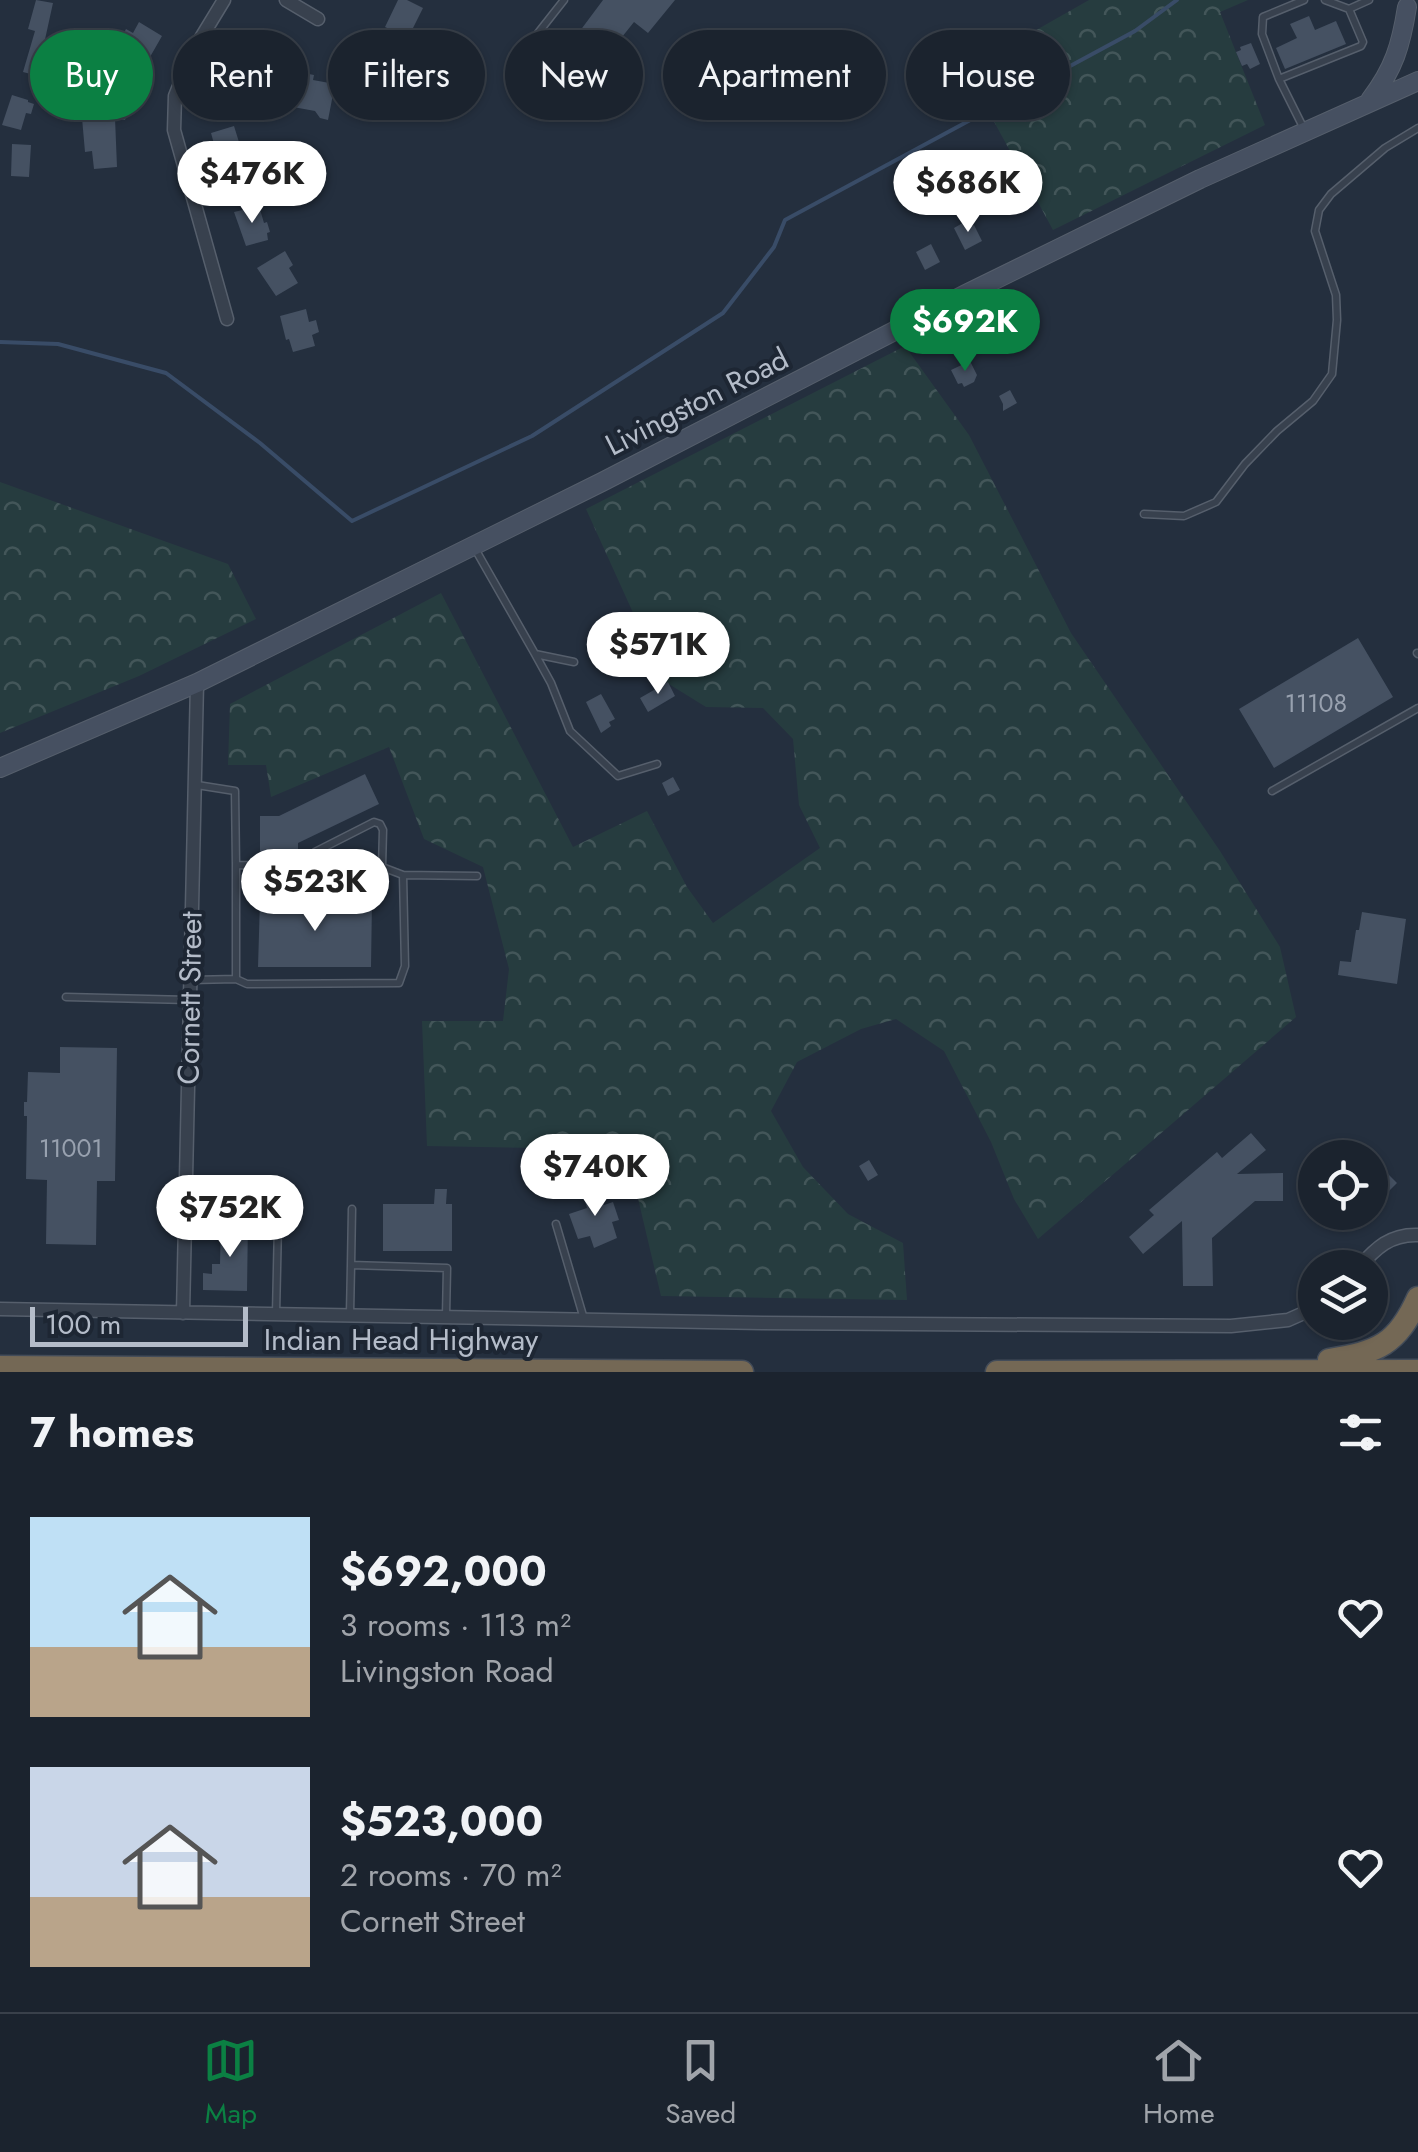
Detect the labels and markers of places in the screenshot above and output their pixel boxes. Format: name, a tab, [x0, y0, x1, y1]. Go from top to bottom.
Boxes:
pin: $476K	[182, 141, 322, 226]
pin: $686K	[898, 150, 1038, 235]
pin: $692K	[895, 289, 1035, 374]
pin: $571K	[588, 612, 728, 697]
pin: $523K	[245, 849, 385, 934]
pin: $740K	[525, 1134, 665, 1219]
pin: $752K	[160, 1175, 300, 1260]

